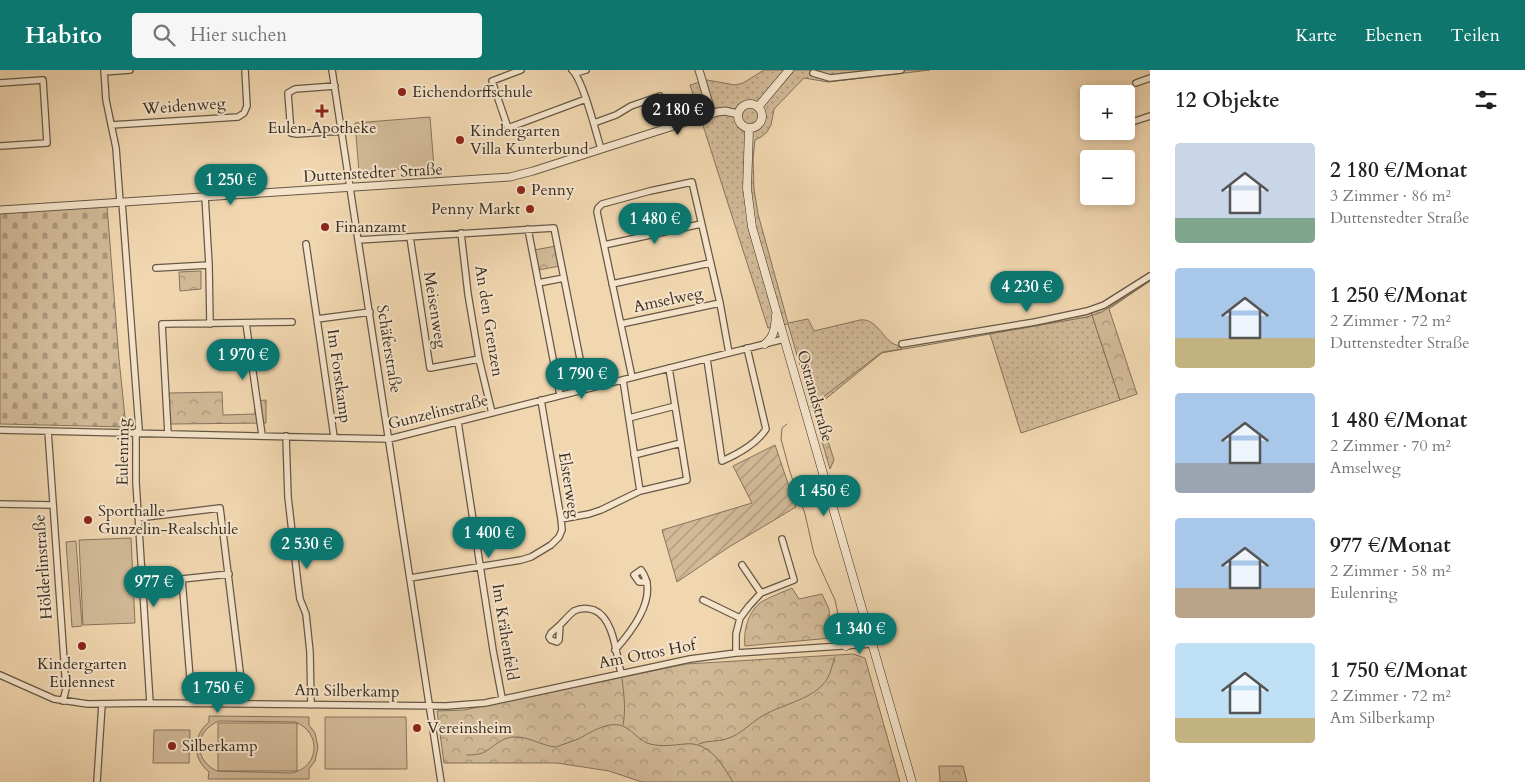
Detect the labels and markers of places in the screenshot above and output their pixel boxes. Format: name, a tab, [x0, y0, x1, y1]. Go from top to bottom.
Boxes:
place label: Eichendorffschule	[412, 81, 533, 103]
marker: Eichendorffschule	[396, 86, 408, 98]
pin: 2 180 €	[632, 93, 724, 136]
marker: Eulen Apotheke	[316, 105, 328, 117]
place label: Eulen Apotheke	[268, 117, 376, 139]
place label: Kindergarten Villa Kunterbund	[470, 120, 589, 160]
marker: Kindergarten Villa Kunterbund	[454, 134, 466, 146]
pin: 1 250 €	[185, 164, 277, 206]
place label: Penny	[531, 179, 575, 201]
marker: Penny	[515, 184, 527, 196]
place label: Penny Markt	[431, 198, 520, 220]
pin: 1 480 €	[609, 202, 701, 245]
marker: Penny Markt	[524, 203, 536, 215]
place label: Finanzamt	[335, 216, 406, 238]
marker: Finanzamt	[319, 221, 331, 233]
pin: 4 230 €	[981, 270, 1073, 313]
pin: 1 970 €	[197, 338, 289, 381]
pin: 1 790 €	[536, 358, 628, 400]
pin: 1 450 €	[778, 474, 870, 517]
place label: Sporthalle Gunzelin-Realschule	[98, 500, 239, 540]
marker: Sporthalle Gunzelin-Realschule	[82, 514, 94, 526]
pin: 1 400 €	[443, 516, 535, 559]
pin: 2 530 €	[261, 528, 353, 570]
pin: 977 €	[119, 566, 189, 608]
pin: 1 340 €	[814, 612, 906, 655]
marker: Kindergarten Eulennest	[76, 640, 88, 652]
place label: Kindergarten Eulennest	[37, 653, 127, 693]
pin: 1 750 €	[172, 672, 264, 714]
place label: Vereinsheim	[427, 717, 513, 739]
marker: Vereinsheim	[411, 722, 423, 734]
place label: Silberkamp	[182, 735, 258, 757]
marker: Silberkamp	[166, 740, 178, 752]

